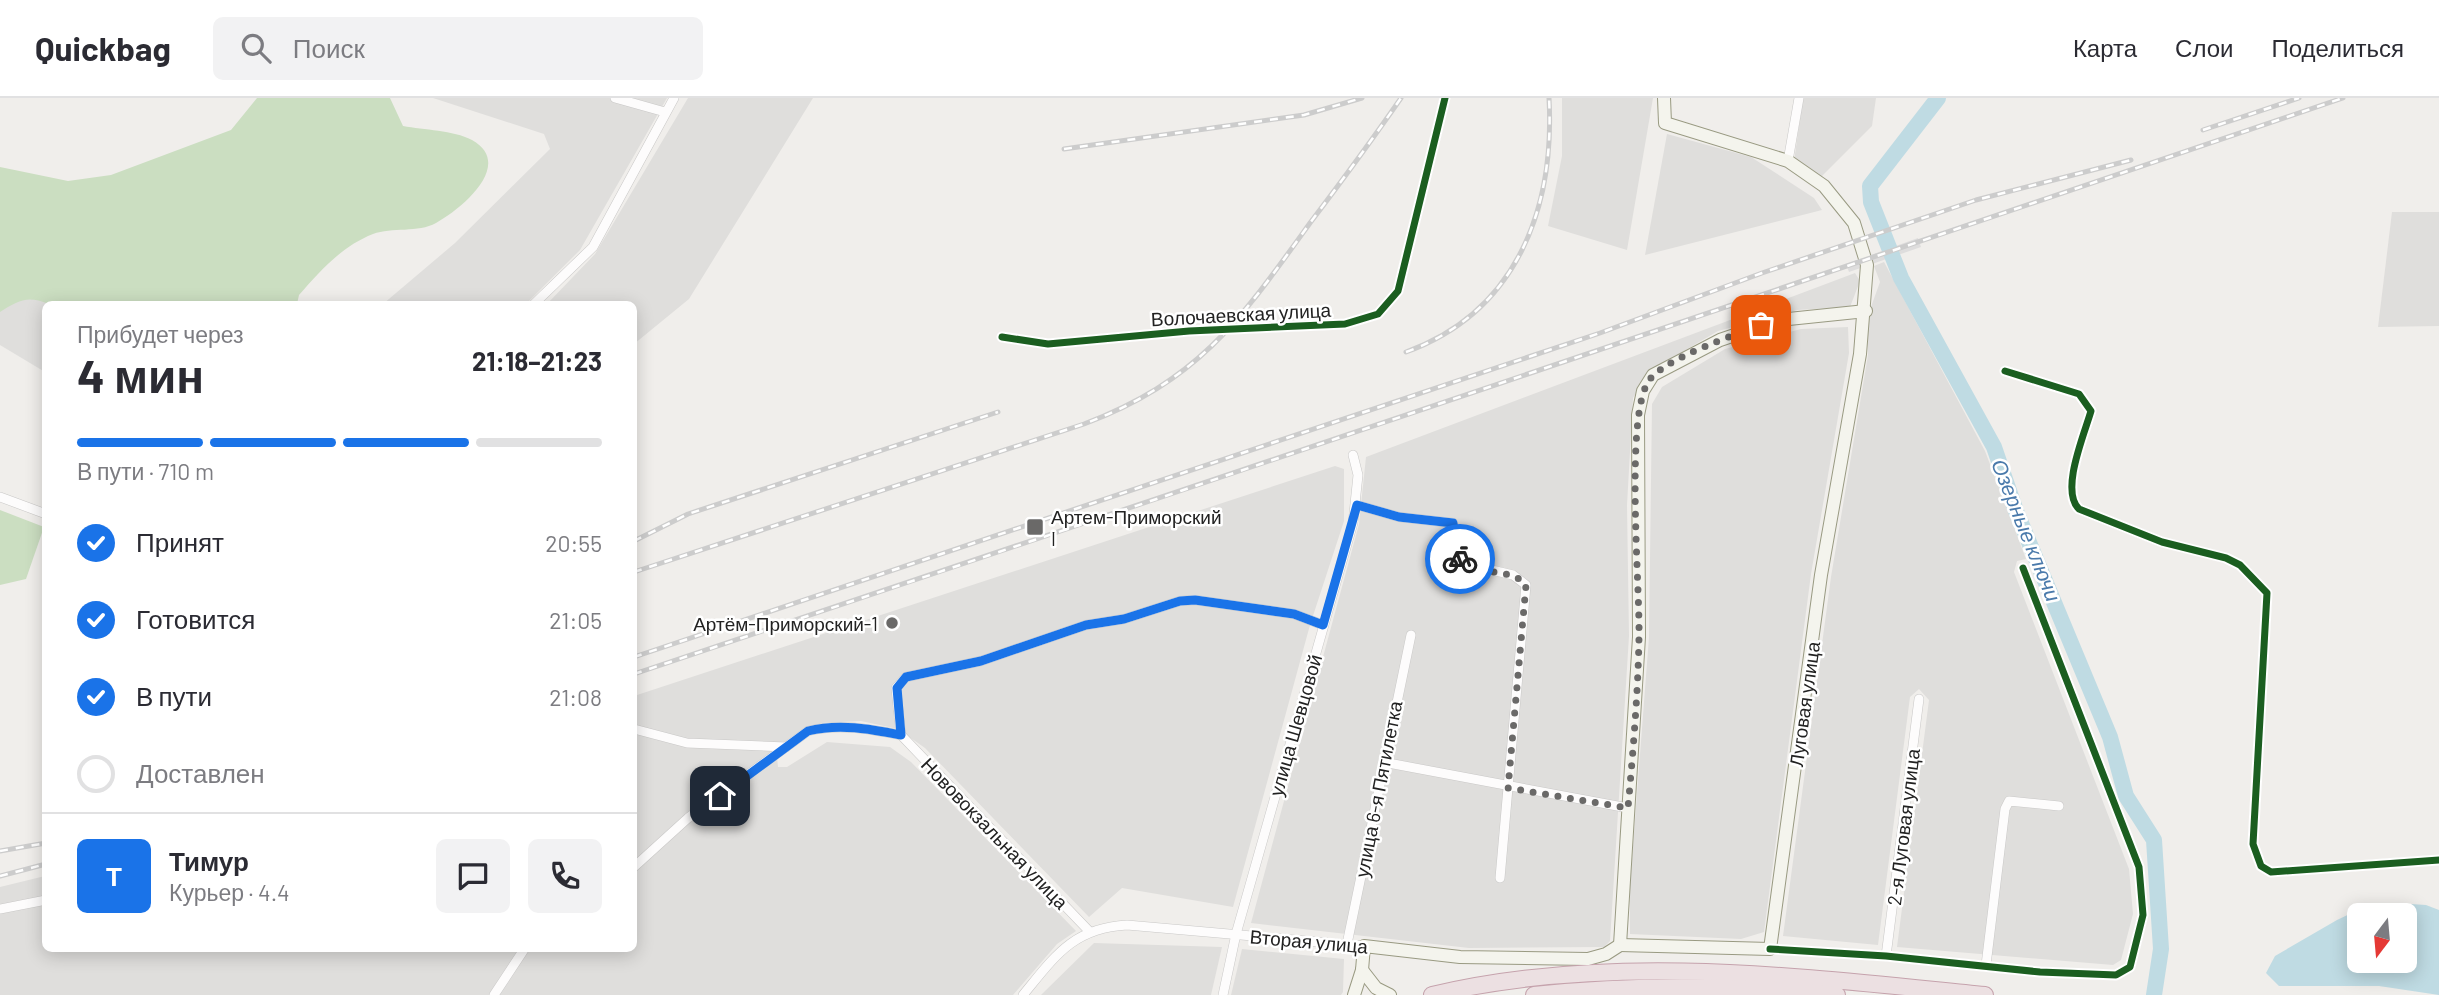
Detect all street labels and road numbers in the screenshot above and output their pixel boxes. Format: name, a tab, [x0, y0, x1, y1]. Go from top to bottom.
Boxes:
street label: Волочаевская улица	[1150, 298, 1332, 330]
street label: Луговая улица	[1784, 640, 1824, 768]
street label: улица Шевцовой	[1264, 651, 1326, 799]
street label: улица 6-я Пятилетка	[1350, 698, 1407, 879]
street label: 2-я Луговая улица	[1882, 747, 1924, 907]
street label: Нововокзальная улица	[917, 753, 1074, 914]
street label: Вторая улица	[1249, 924, 1369, 958]

